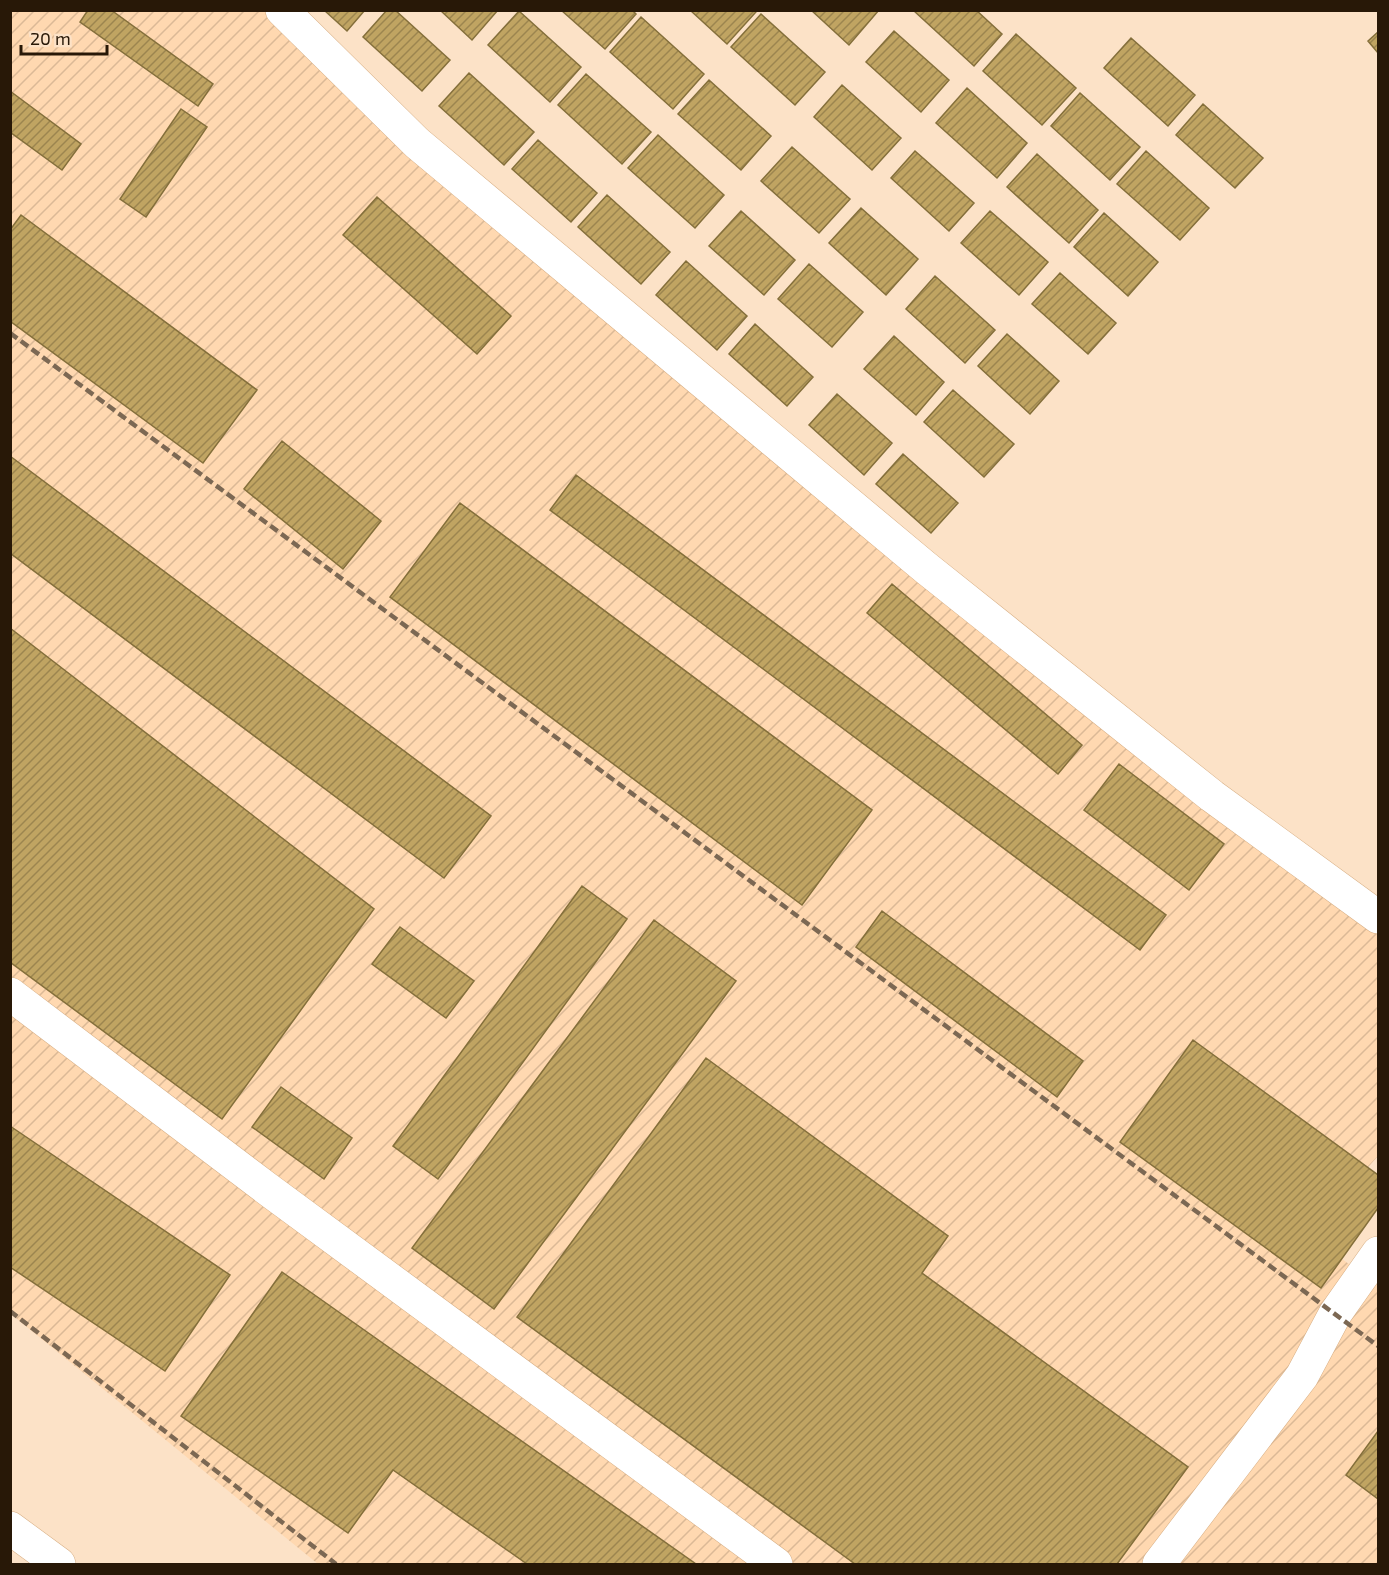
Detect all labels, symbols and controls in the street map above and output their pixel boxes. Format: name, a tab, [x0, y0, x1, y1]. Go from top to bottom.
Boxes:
scale bar	[21, 18, 106, 56]
text: 20 m	[30, 27, 71, 49]

